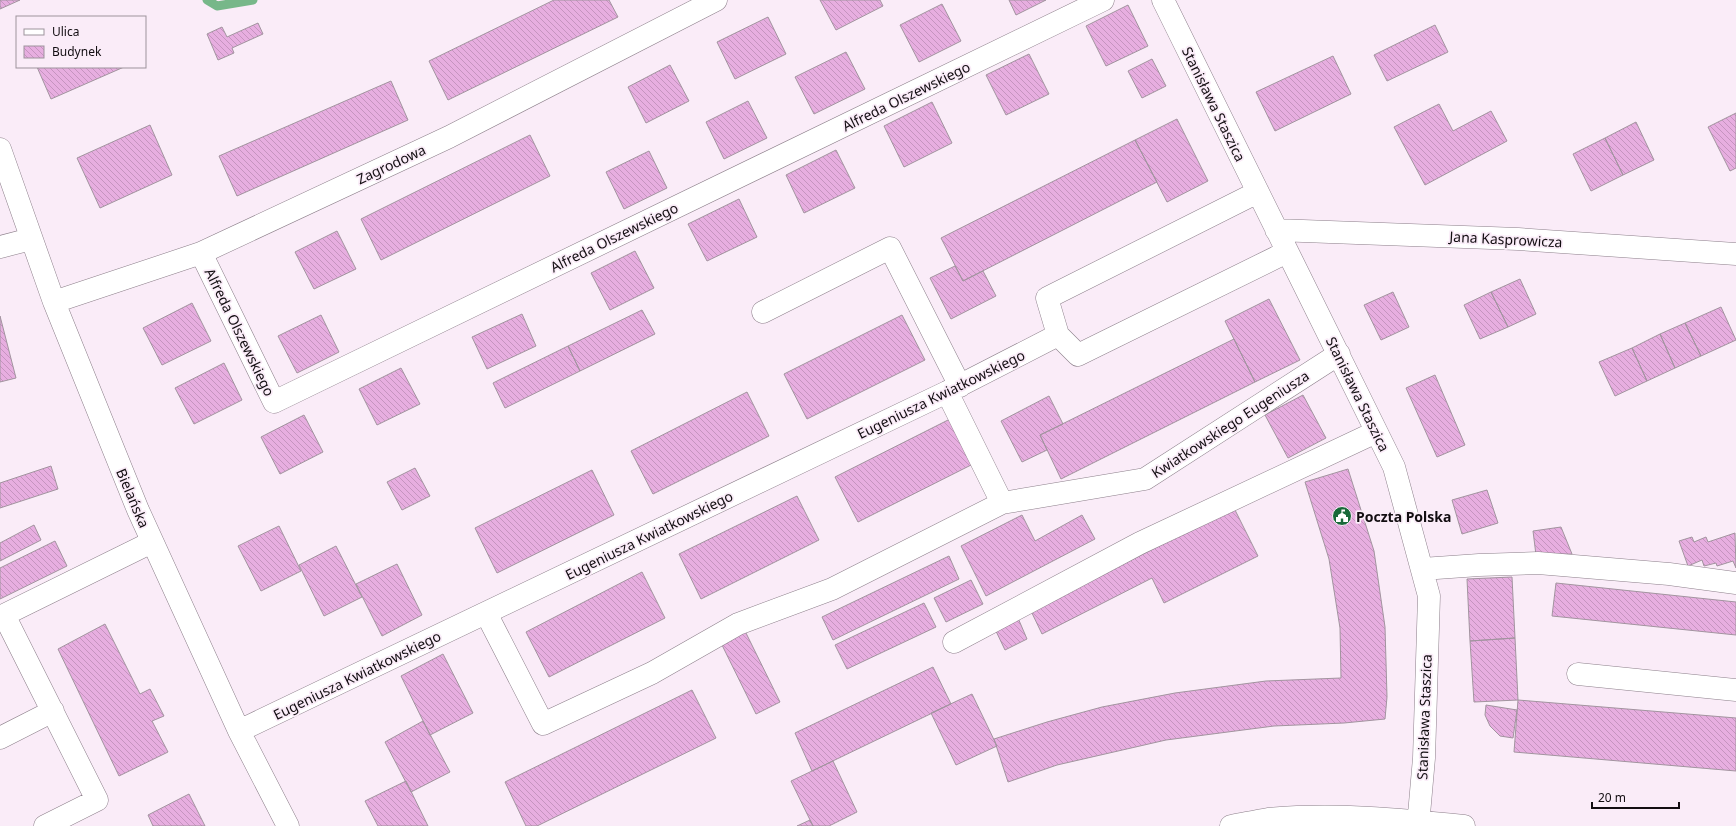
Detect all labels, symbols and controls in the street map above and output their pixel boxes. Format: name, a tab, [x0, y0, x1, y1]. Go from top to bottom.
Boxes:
legend	[16, 16, 146, 68]
text: Ulica	[52, 23, 79, 40]
text: Budynek	[52, 43, 102, 60]
street label: Stanisława Staszica	[1178, 43, 1250, 165]
street label: Alfreda Olszewskiego	[839, 57, 973, 135]
street label: Zagrodowa	[353, 140, 429, 188]
street label: Alfreda Olszewskiego	[547, 198, 681, 276]
street label: Jana Kasprowicza	[1447, 226, 1563, 251]
street label: Alfreda Olszewskiego	[201, 265, 279, 399]
street label: Stanisława Staszica	[1322, 333, 1394, 455]
street label: Eugeniusza Kwiatkowskiego	[854, 345, 1028, 443]
street label: Kwiatkowskiego Eugeniusza	[1148, 366, 1312, 482]
street label: Bielańska	[112, 465, 154, 531]
street label: Eugeniusza Kwiatkowskiego	[562, 486, 736, 584]
public building icon: Poczta Polska	[1331, 505, 1353, 527]
place label: Poczta Polska	[1356, 507, 1451, 526]
street label: Eugeniusza Kwiatkowskiego	[270, 626, 444, 724]
street label: Stanisława Staszica	[1412, 654, 1436, 780]
scale bar	[1592, 784, 1679, 810]
text: 20 m	[1598, 789, 1626, 806]

